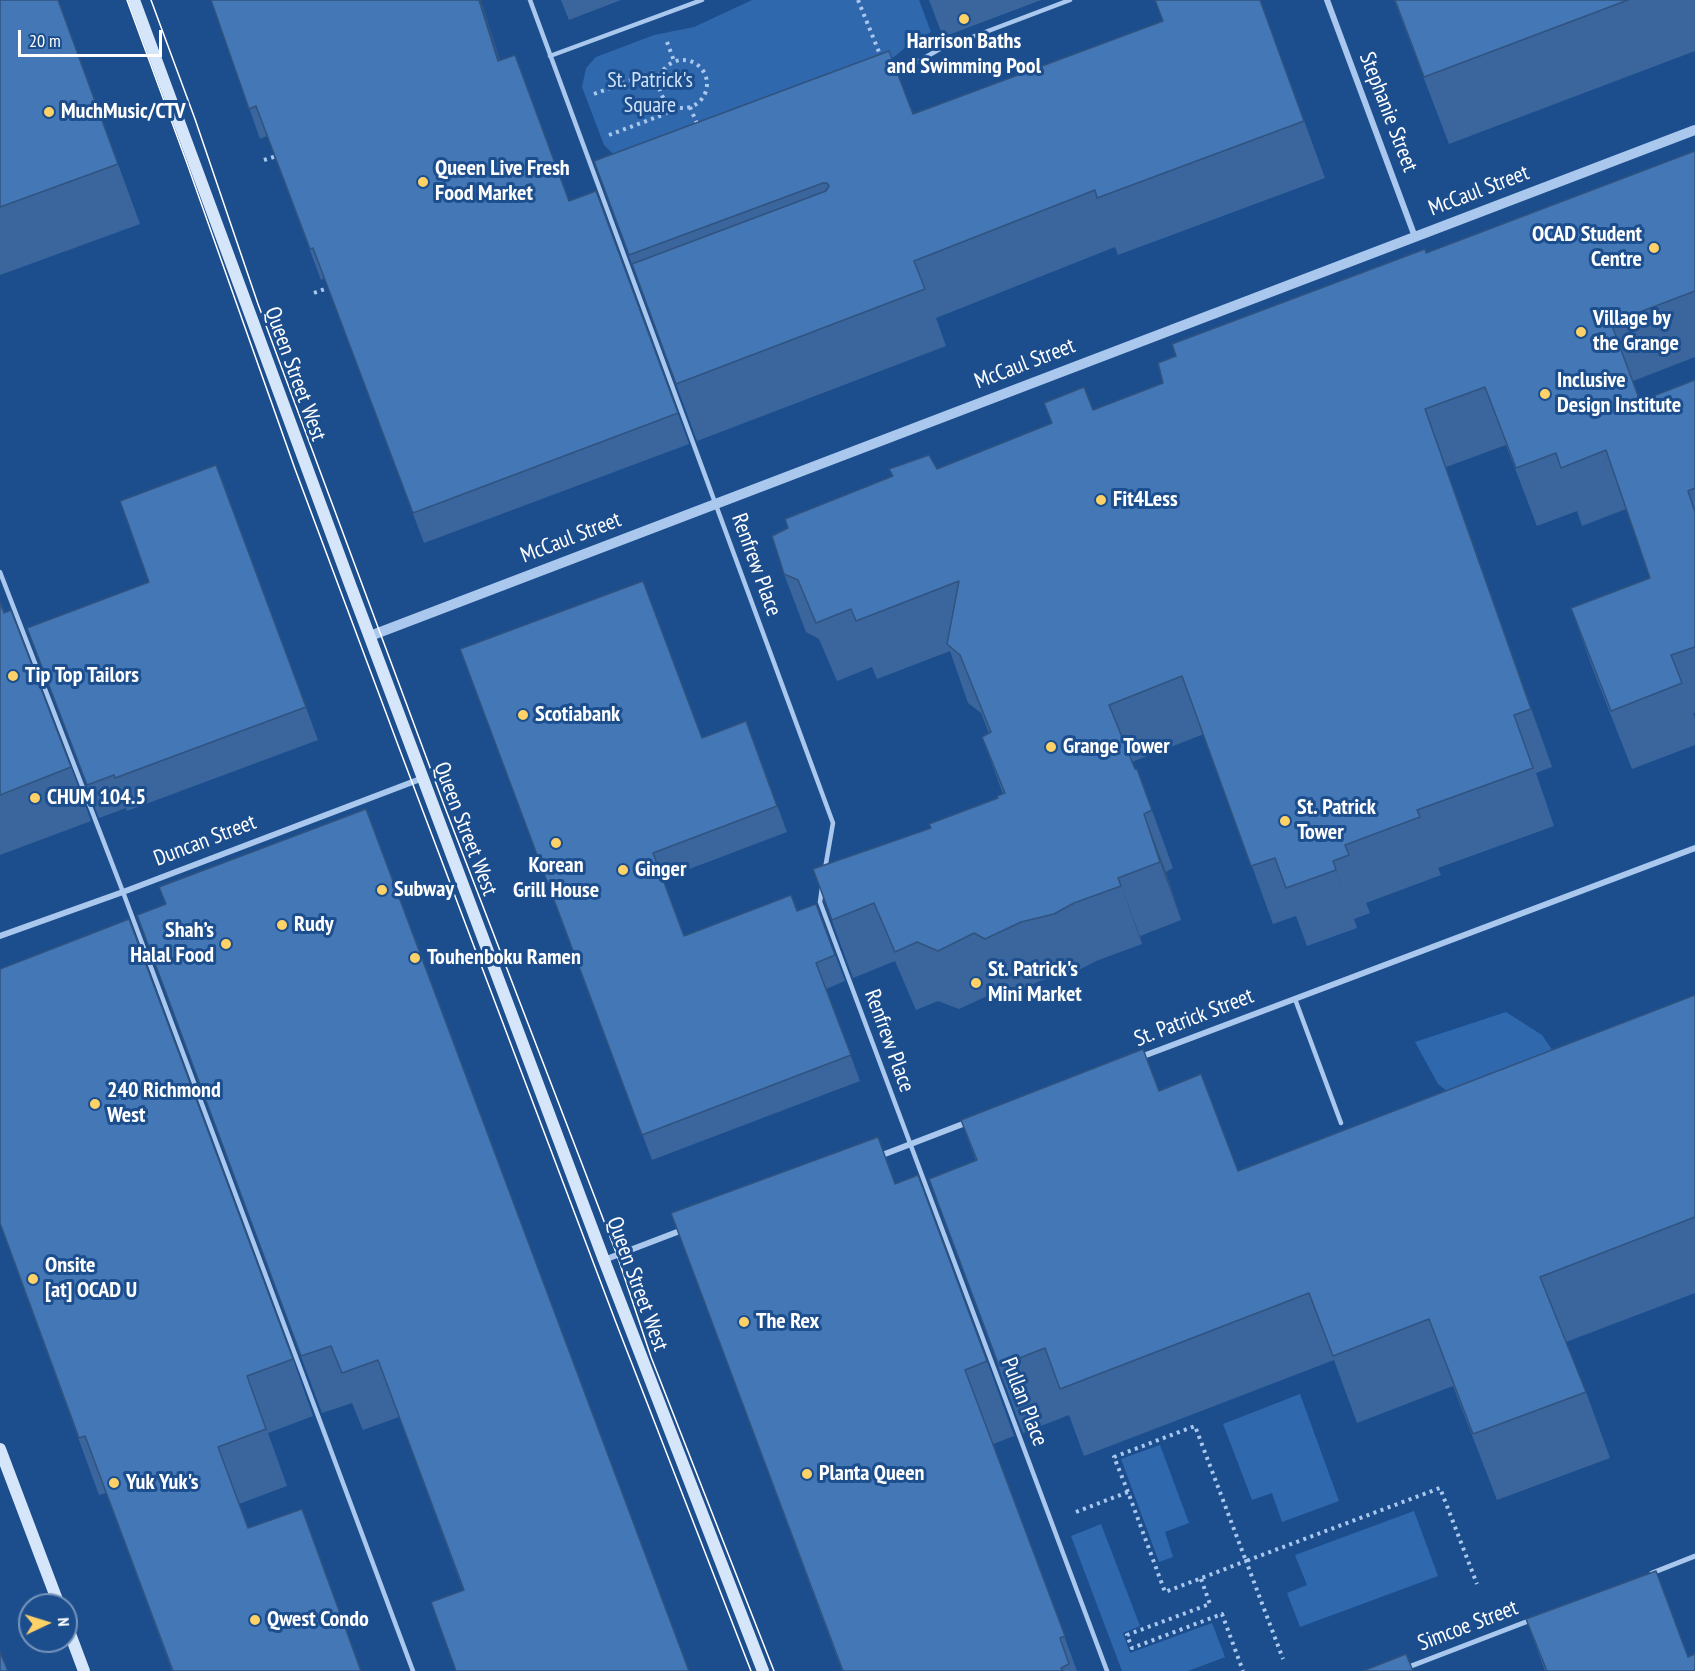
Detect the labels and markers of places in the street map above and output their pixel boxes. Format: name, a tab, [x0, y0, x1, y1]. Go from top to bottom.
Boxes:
marker: Harrison Baths and Swimming Pool	[957, 12, 971, 26]
place label: Harrison Baths and Swimming Pool	[887, 29, 1041, 80]
place label: MuchMusic/CTV	[61, 99, 185, 125]
marker: MuchMusic/CTV	[42, 105, 56, 119]
place label: Queen Live Fresh Food Market	[435, 156, 570, 208]
marker: Queen Live Fresh Food Market	[416, 175, 430, 189]
place label: OCAD Student Centre	[1532, 222, 1642, 274]
marker: OCAD Student Centre	[1647, 241, 1661, 255]
place label: Village by the Grange	[1593, 306, 1679, 358]
marker: Village by the Grange	[1574, 325, 1588, 339]
place label: Inclusive Design Institute	[1557, 368, 1681, 420]
marker: Inclusive Design Institute	[1538, 387, 1552, 401]
place label: Fit4Less	[1113, 487, 1178, 513]
marker: Fit4Less	[1094, 493, 1108, 507]
place label: Tip Top Tailors	[25, 663, 139, 689]
marker: Tip Top Tailors	[6, 669, 20, 683]
place label: Scotiabank	[535, 702, 620, 728]
marker: Scotiabank	[516, 708, 530, 722]
place label: Grange Tower	[1063, 734, 1170, 760]
marker: Grange Tower	[1044, 740, 1058, 754]
place label: CHUM 104.5	[47, 785, 146, 811]
marker: CHUM 104.5	[28, 791, 42, 805]
place label: St. Patrick Tower	[1297, 795, 1376, 846]
marker: St. Patrick Tower	[1278, 814, 1292, 828]
marker: Korean Grill House	[549, 836, 563, 850]
place label: Korean Grill House	[513, 853, 599, 904]
place label: Ginger	[635, 857, 686, 883]
marker: Ginger	[616, 863, 630, 877]
place label: Subway	[394, 877, 454, 903]
marker: Subway	[375, 883, 389, 897]
place label: Rudy	[294, 912, 333, 938]
place label: Shah’s Halal Food	[130, 918, 214, 969]
marker: Rudy	[275, 918, 289, 932]
marker: Shah’s Halal Food	[219, 937, 233, 951]
place label: Touhenboku Ramen	[427, 945, 581, 971]
marker: Touhenboku Ramen	[408, 951, 422, 965]
place label: St. Patrick's Mini Market	[988, 957, 1082, 1008]
marker: St. Patrick's Mini Market	[969, 976, 983, 990]
place label: 240 Richmond West	[107, 1078, 221, 1130]
marker: 240 Richmond West	[88, 1097, 102, 1111]
place label: Onsite [at] OCAD U	[45, 1253, 137, 1304]
marker: Onsite [at] OCAD U	[26, 1272, 40, 1286]
place label: The Rex	[756, 1309, 819, 1335]
marker: The Rex	[737, 1315, 751, 1329]
place label: Planta Queen	[819, 1461, 924, 1487]
marker: Planta Queen	[800, 1467, 814, 1481]
place label: Yuk Yuk's	[126, 1470, 199, 1496]
marker: Yuk Yuk's	[107, 1476, 121, 1490]
place label: Qwest Condo	[267, 1607, 369, 1633]
marker: Qwest Condo	[248, 1613, 262, 1627]

